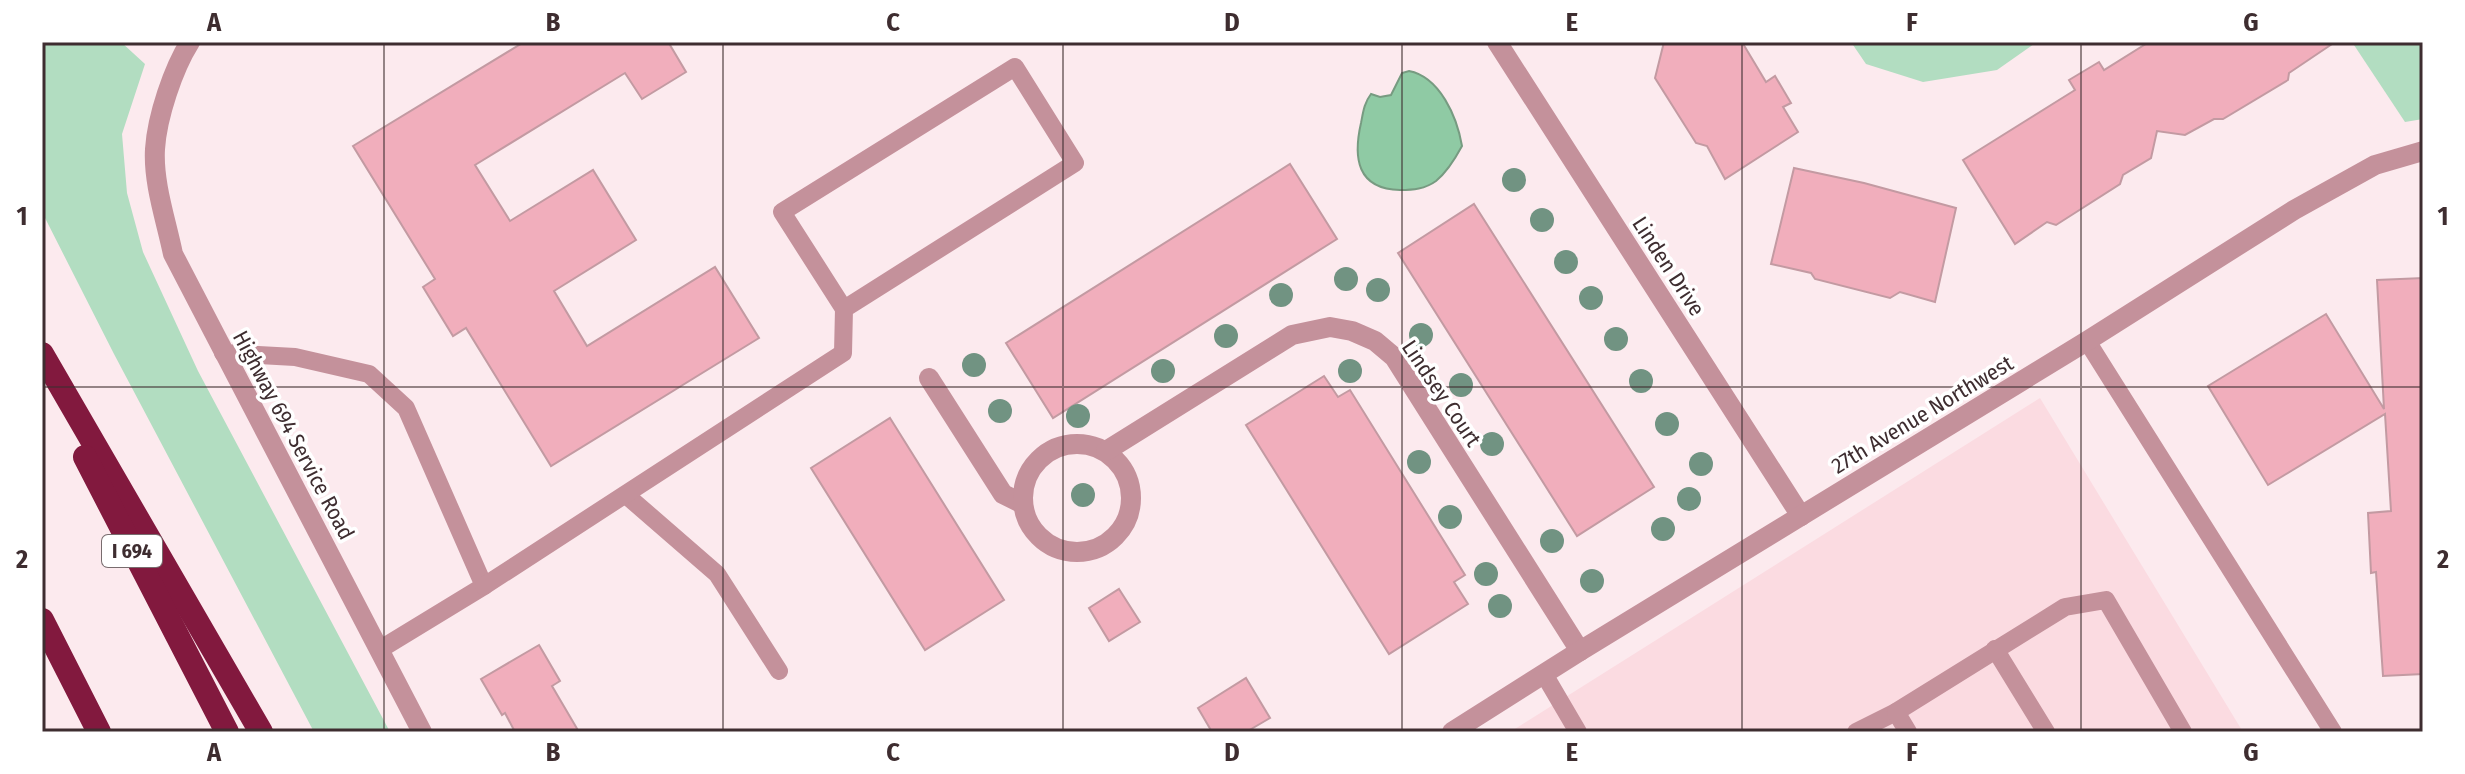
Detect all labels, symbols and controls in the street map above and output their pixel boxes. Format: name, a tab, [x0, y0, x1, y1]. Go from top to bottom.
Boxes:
text: A	[206, 7, 222, 38]
text: B	[546, 7, 561, 38]
text: C	[886, 7, 900, 38]
text: D	[1224, 7, 1240, 38]
text: E	[1566, 7, 1578, 38]
text: F	[1906, 7, 1918, 38]
text: G	[2243, 7, 2259, 38]
text: 1	[17, 201, 28, 232]
text: 1	[2438, 201, 2449, 232]
street label: Linden Drive	[1627, 212, 1711, 321]
street label: Highway 694 Service Road	[227, 326, 360, 544]
street label: Lindsey Court	[1396, 335, 1487, 452]
street label: 27th Avenue Northwest	[1827, 349, 2019, 479]
road number: I 694	[102, 535, 162, 567]
text: 2	[15, 544, 28, 575]
text: 2	[2436, 544, 2449, 575]
text: A	[206, 737, 222, 768]
text: B	[546, 737, 561, 768]
text: C	[886, 737, 900, 768]
text: D	[1224, 737, 1240, 768]
text: E	[1566, 737, 1578, 768]
text: F	[1906, 737, 1918, 768]
text: G	[2243, 737, 2259, 768]

